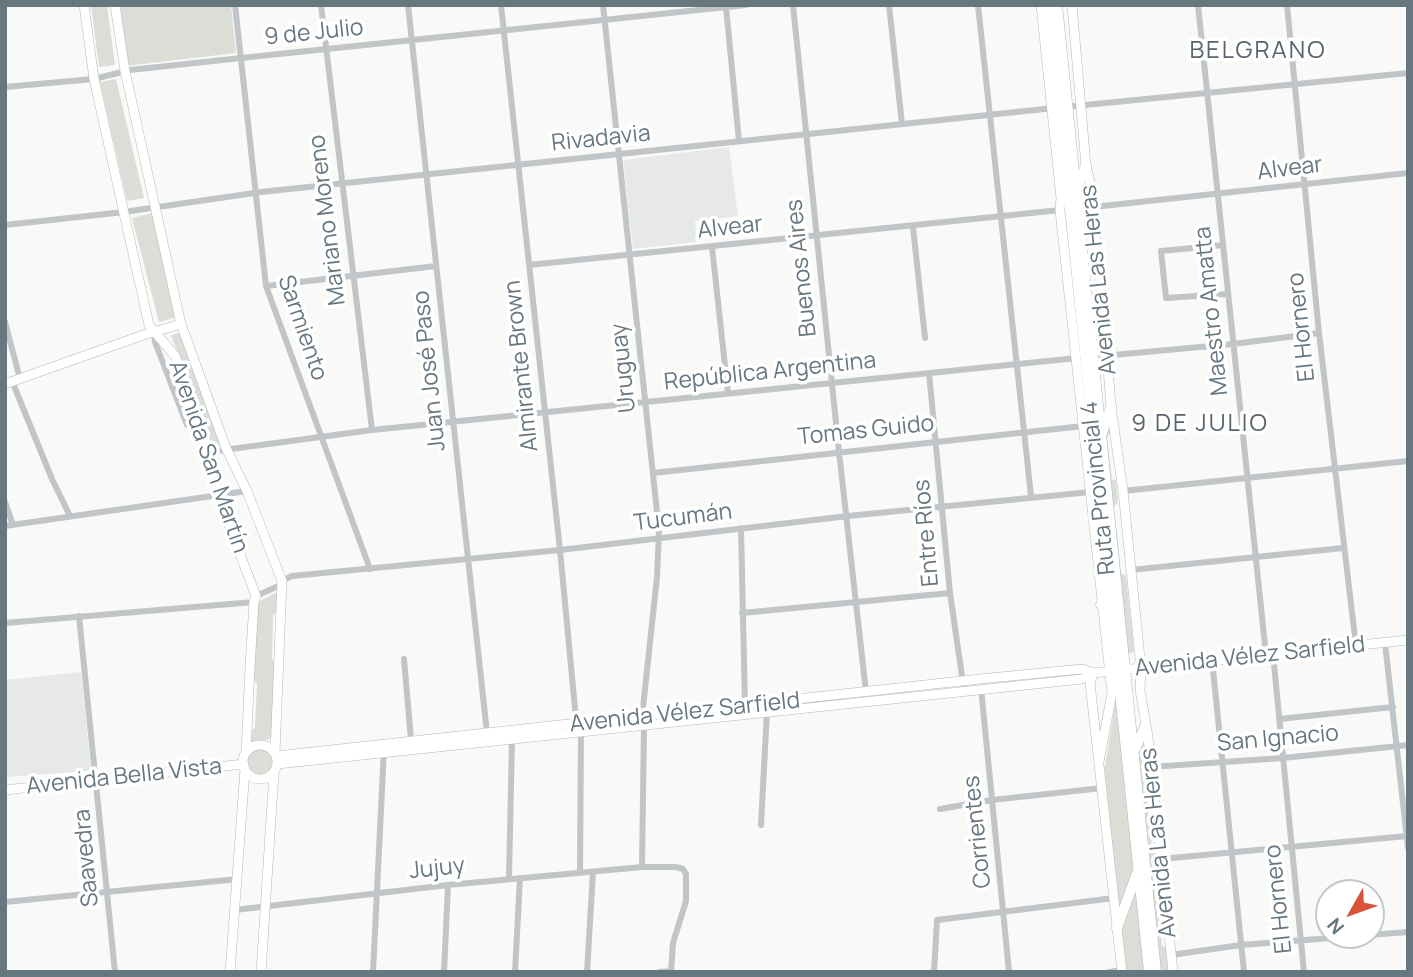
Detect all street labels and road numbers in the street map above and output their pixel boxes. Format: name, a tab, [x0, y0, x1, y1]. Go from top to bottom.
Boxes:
street label: 9 de Julio	[263, 14, 365, 52]
street label: Rivadavia	[550, 120, 652, 158]
street label: Mariano Moreno	[304, 133, 352, 307]
street label: Alvear	[1256, 151, 1324, 187]
street label: Avenida Las Heras	[1075, 184, 1123, 376]
street label: Buenos Aires	[781, 198, 823, 338]
street label: Alvear	[696, 211, 764, 245]
street label: Maestro Amatta	[1189, 225, 1235, 397]
street label: El Hornero	[1283, 271, 1321, 383]
street label: Sarmiento	[271, 272, 333, 384]
street label: Almirante Brown	[499, 279, 545, 453]
street label: Juan José Paso	[408, 289, 452, 453]
street label: Uruguay	[606, 322, 642, 414]
street label: República Argentina	[663, 347, 877, 397]
street label: Avenida San Martín	[162, 357, 254, 557]
street label: Ruta Provincial 4	[1076, 400, 1122, 576]
street label: Tomas Guido	[796, 410, 936, 452]
street label: Entre Ríos	[909, 478, 945, 588]
street label: Tucumán	[632, 498, 734, 538]
street label: Avenida Vélez Sarfield	[1133, 631, 1367, 683]
street label: Avenida Vélez Sarfield	[568, 687, 802, 739]
street label: San Ignacio	[1216, 720, 1340, 758]
street label: Avenida Las Heras	[1135, 747, 1183, 939]
street label: Avenida Bella Vista	[25, 753, 223, 801]
street label: Corrientes	[958, 774, 998, 890]
street label: Saavedra	[69, 808, 105, 908]
street label: El Hornero	[1260, 843, 1298, 955]
street label: Jujuy	[408, 852, 466, 886]

